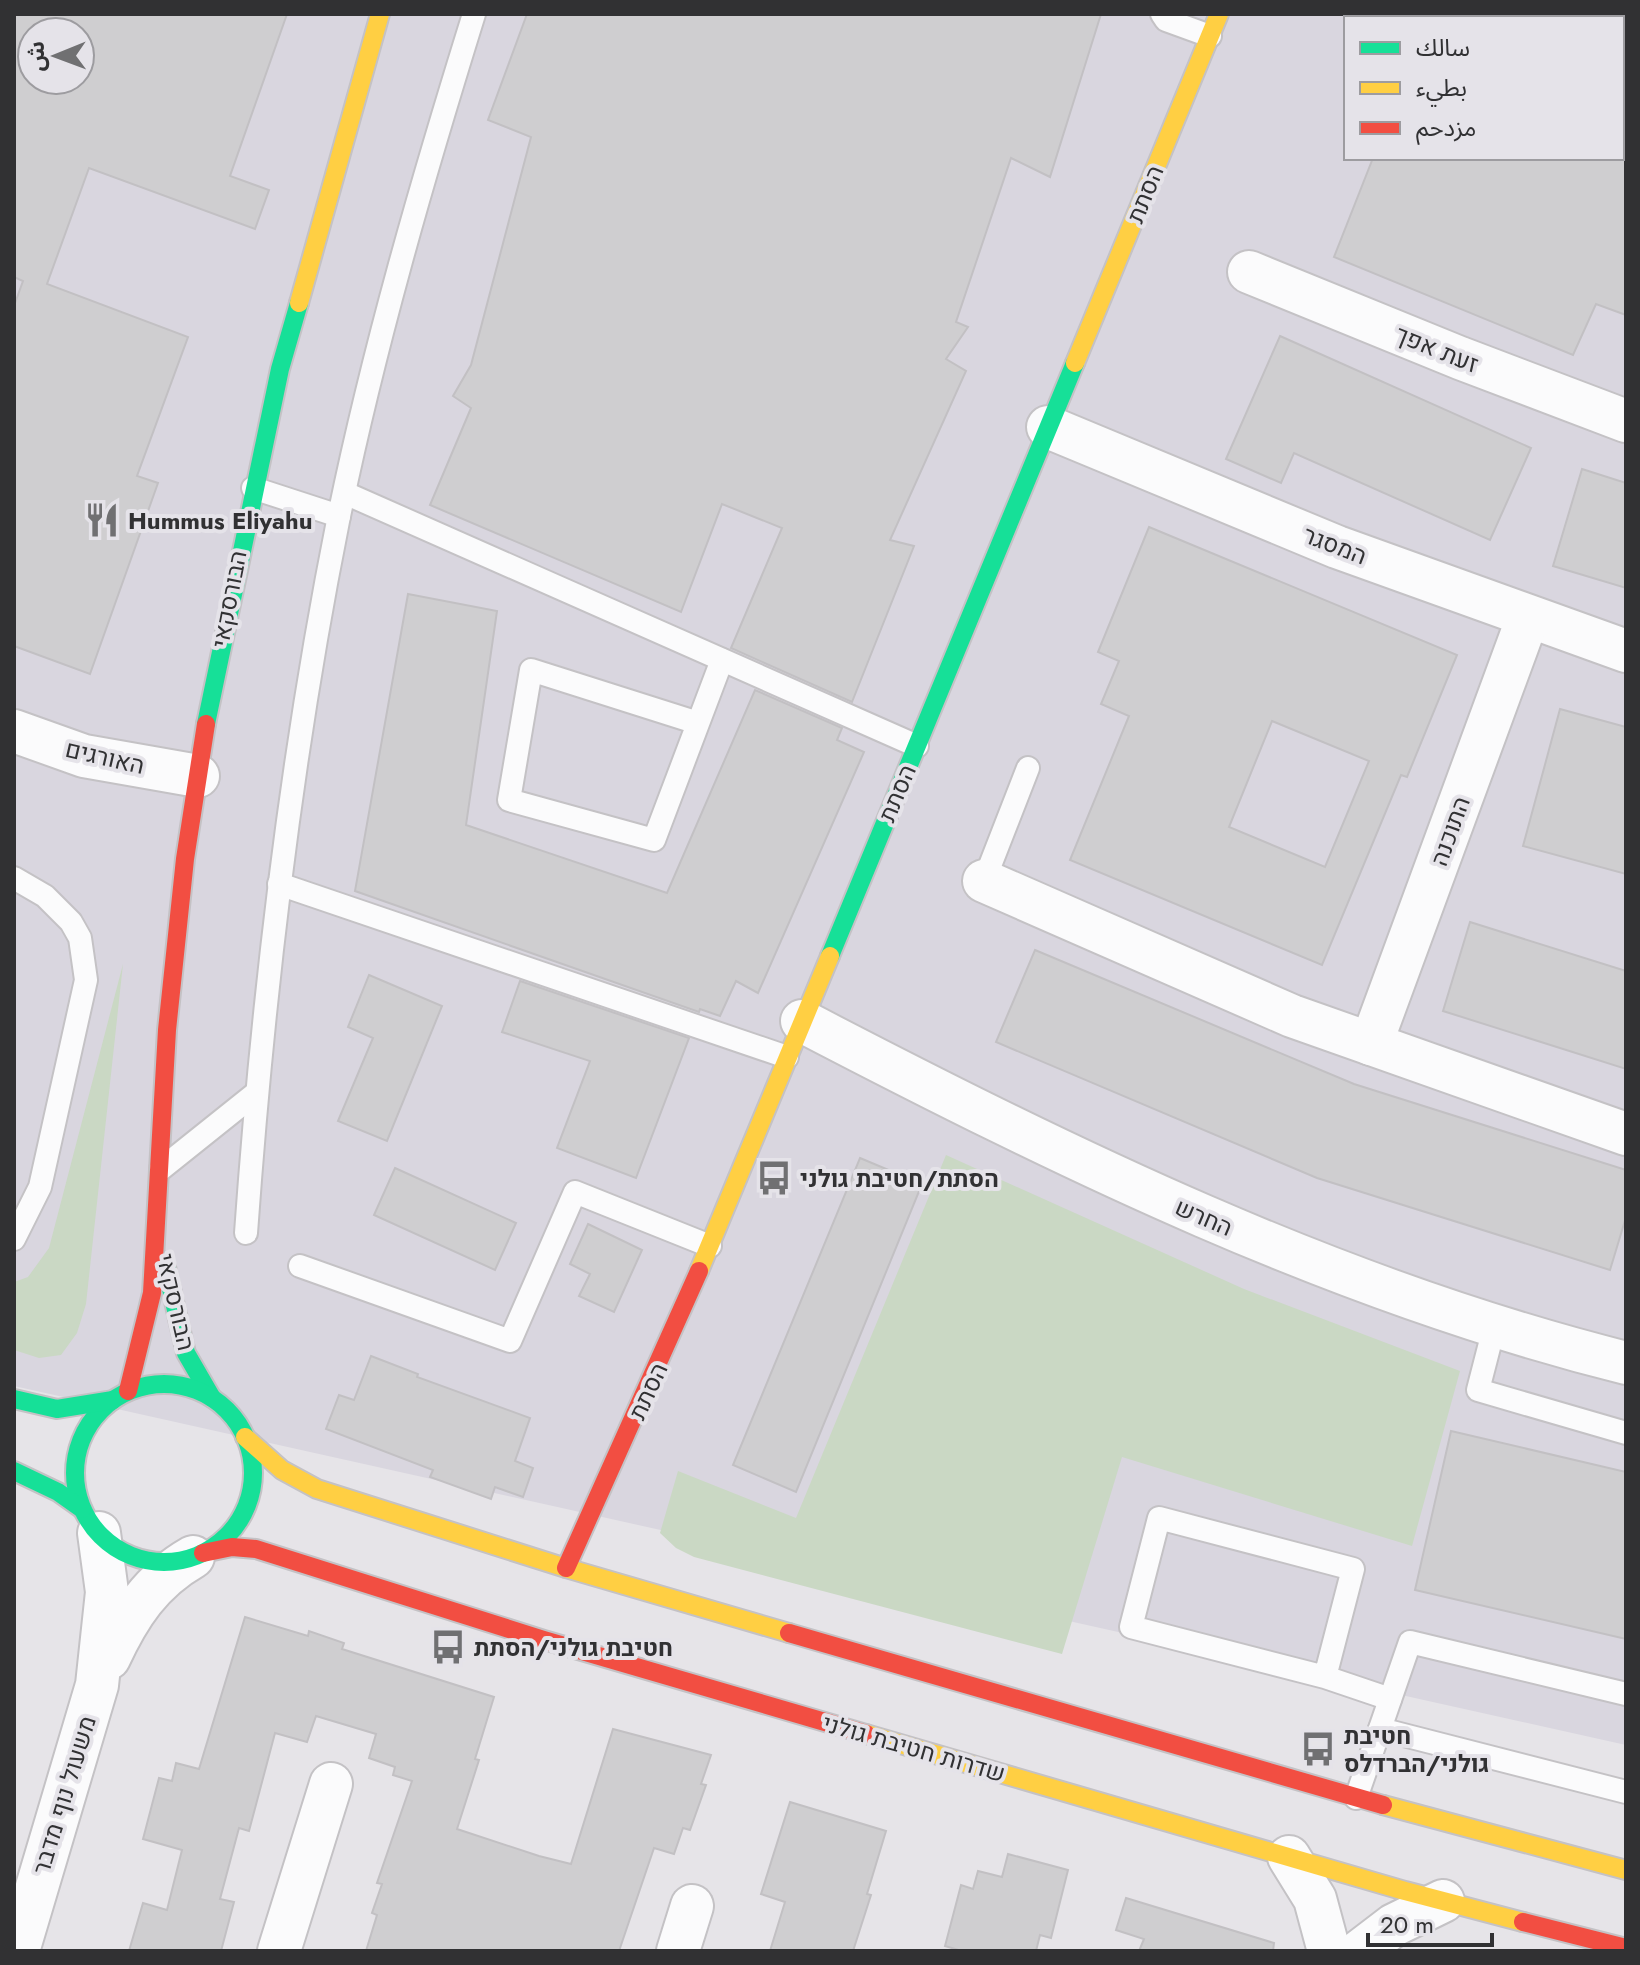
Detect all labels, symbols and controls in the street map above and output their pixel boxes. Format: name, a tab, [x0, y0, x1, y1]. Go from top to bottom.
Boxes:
north arrow	[16, 16, 96, 96]
legend	[1344, 16, 1624, 160]
text: سالك	[1416, 30, 1470, 65]
text: ش	[20, 41, 52, 72]
text: بطيء	[1416, 70, 1467, 107]
text: مزدحم	[1416, 110, 1476, 145]
street label: הסתת	[1118, 160, 1172, 228]
street label: זעת אפך	[1390, 316, 1484, 382]
restaurant icon: Hummus Eliyahu	[83, 501, 121, 539]
place label: Hummus Eliyahu	[128, 503, 312, 538]
street label: המסגר	[1298, 517, 1372, 573]
street label: הבורסקאי	[202, 547, 256, 651]
street label: האורגים	[62, 731, 148, 783]
street label: הסתת	[869, 759, 925, 827]
street label: התוכנה	[1421, 791, 1479, 871]
bus stop icon: הסתת/חטיבת גולני	[755, 1159, 793, 1197]
place label: הסתת/חטיבת גולני	[800, 1161, 999, 1196]
street label: החרש	[1170, 1189, 1238, 1245]
street label: הבורסקאי	[148, 1250, 204, 1354]
street label: הסתת	[620, 1357, 676, 1425]
bus stop icon: חטיבת גולני/הסתת	[429, 1628, 467, 1666]
place label: חטיבת גולני/הסתת	[474, 1630, 673, 1665]
street label: שדרות חטיבת גולני	[818, 1705, 1010, 1791]
street label: משעול נוף מדבר	[23, 1711, 105, 1879]
place label: חטיבת גולני/הברדלס	[1344, 1718, 1489, 1781]
bus stop icon: חטיבת גולני/הברדלס	[1299, 1730, 1337, 1768]
scale bar	[1368, 1897, 1492, 1947]
text: 20 m	[1380, 1907, 1434, 1942]

